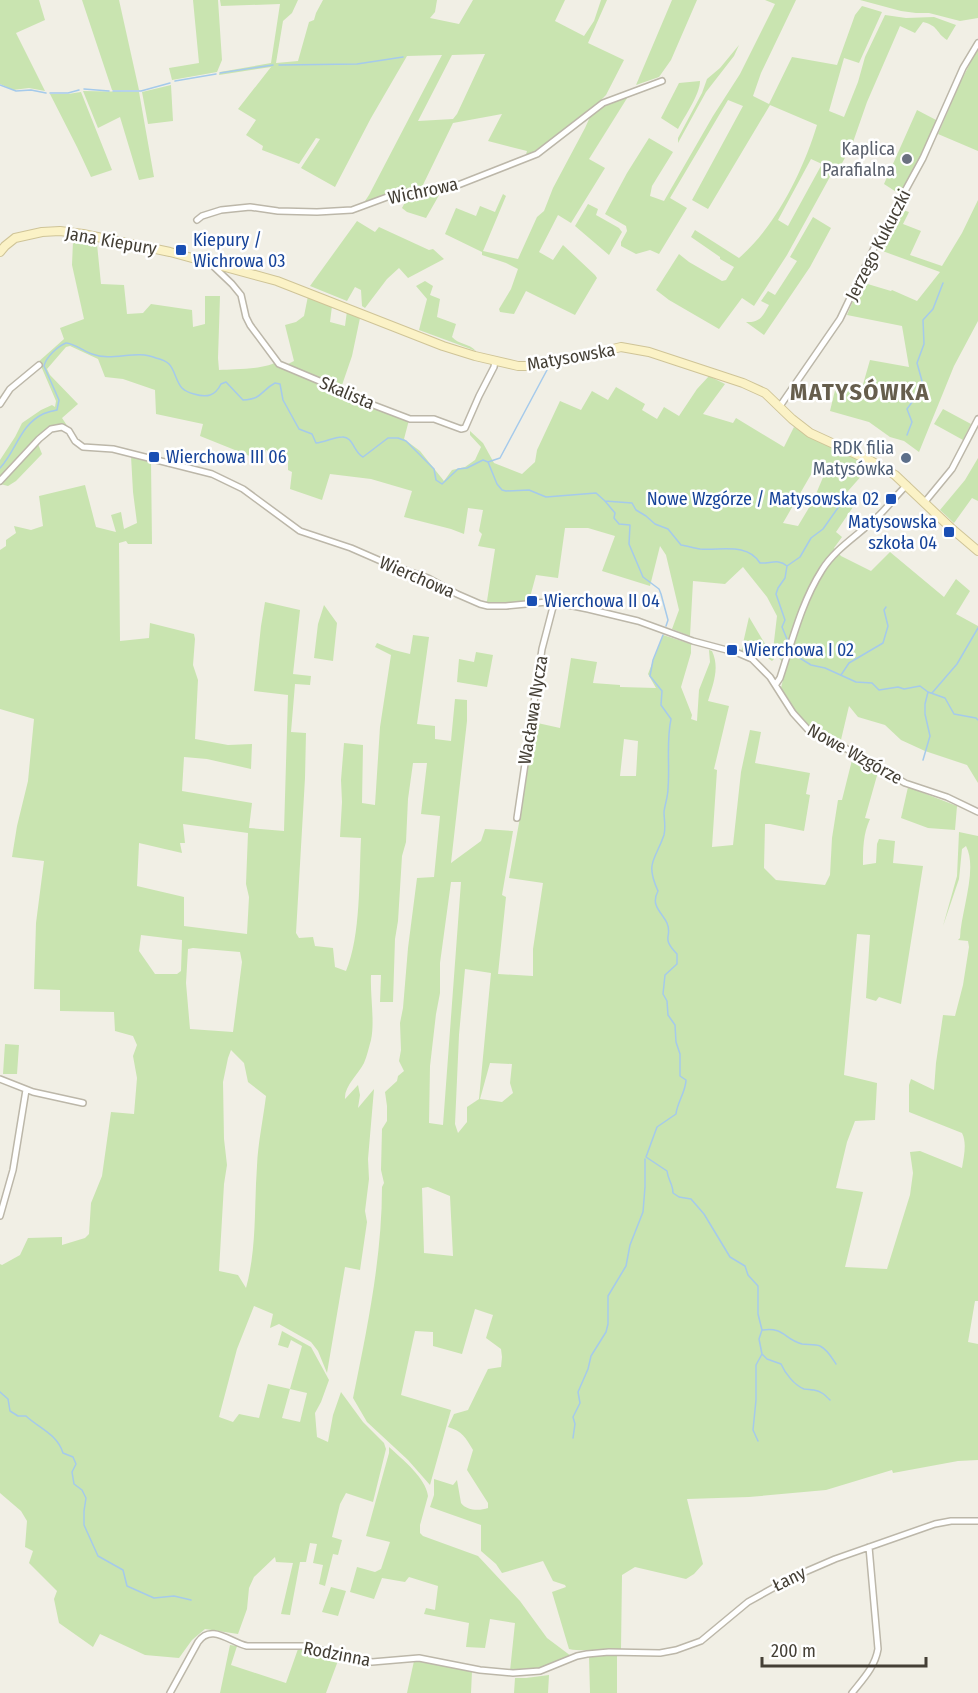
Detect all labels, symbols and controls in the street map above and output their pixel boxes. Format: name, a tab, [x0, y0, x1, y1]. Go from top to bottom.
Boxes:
place label: Kaplica Parafialna	[822, 138, 895, 181]
marker: Kaplica Parafialna	[900, 152, 914, 166]
street label: Wichrowa	[386, 173, 460, 209]
street label: Jerzego Kukuczki	[841, 186, 915, 304]
street label: Jana Kiepury	[64, 222, 158, 260]
place label: Kiepury / Wichrowa 03	[193, 229, 285, 272]
marker: Kiepury / Wichrowa 03	[174, 243, 188, 257]
street label: Matysowska	[525, 338, 617, 376]
street label: Skalista	[316, 372, 378, 414]
district label: MATYSÓWKA	[790, 378, 930, 406]
place label: RDK filia Matysówka	[813, 437, 894, 480]
place label: Wierchowa III 06	[166, 446, 287, 468]
marker: Wierchowa III 06	[147, 450, 161, 464]
marker: RDK filia Matysówka	[899, 451, 913, 465]
place label: Nowe Wzgórze / Matysowska 02	[647, 488, 879, 510]
marker: Nowe Wzgórze / Matysowska 02	[884, 492, 898, 506]
place label: Matysowska szkoła 04	[848, 511, 937, 554]
marker: Matysowska szkoła 04	[942, 525, 956, 539]
street label: Wierchowa	[376, 551, 458, 603]
place label: Wierchowa II 04	[544, 590, 660, 612]
marker: Wierchowa II 04	[525, 594, 539, 608]
place label: Wierchowa I 02	[744, 639, 854, 661]
marker: Wierchowa I 02	[725, 643, 739, 657]
street label: Wacława Nycza	[514, 654, 552, 766]
street label: Nowe Wzgórze	[804, 719, 906, 789]
street label: Łany	[769, 1562, 809, 1596]
scale bar	[762, 1630, 926, 1668]
street label: Rodzinna	[301, 1637, 373, 1671]
text: 200 m	[771, 1640, 816, 1662]

